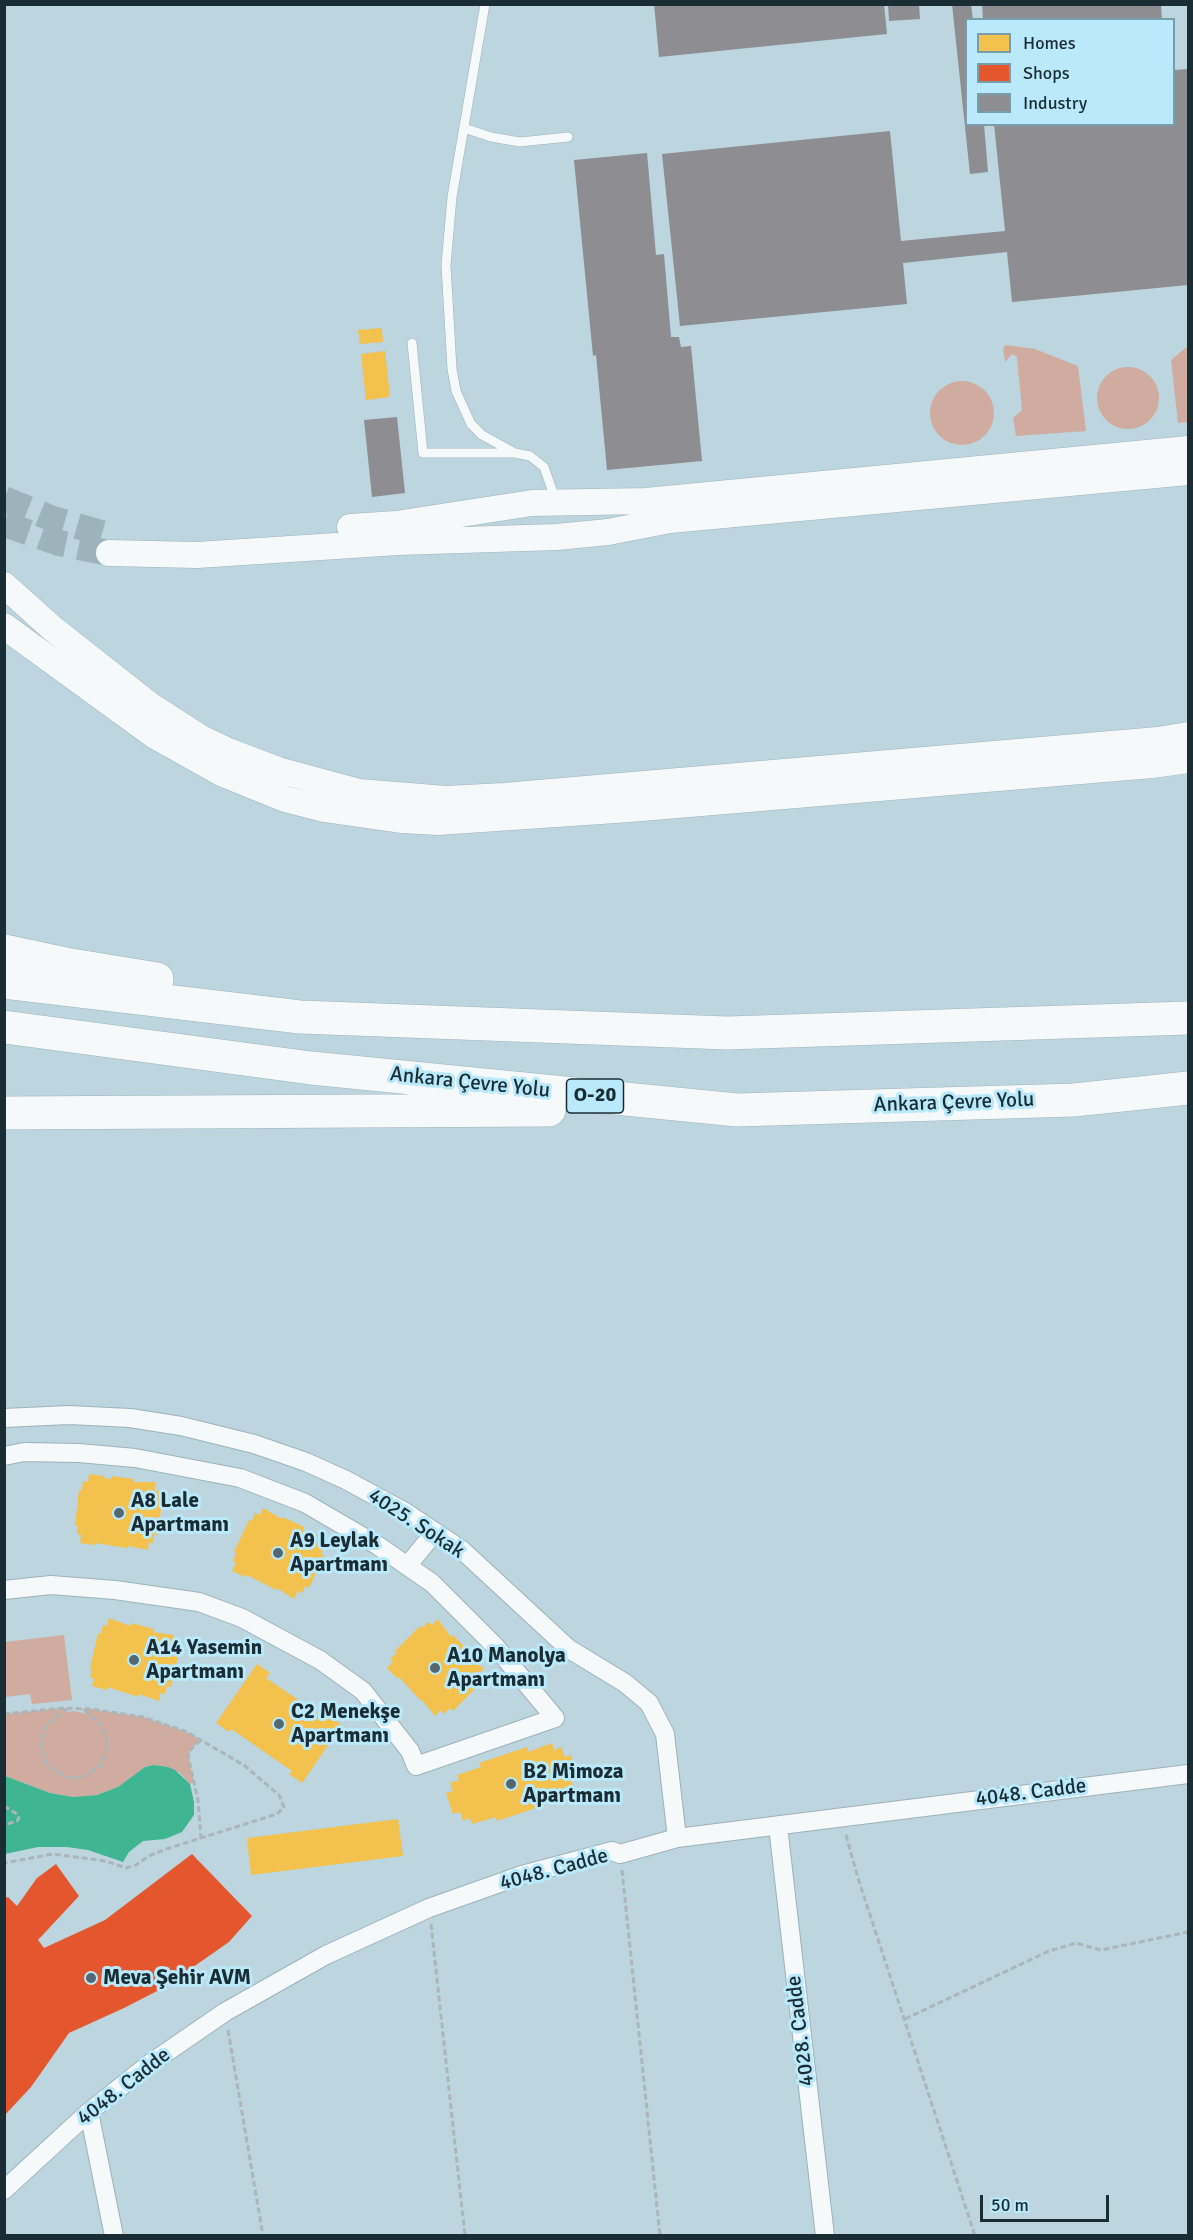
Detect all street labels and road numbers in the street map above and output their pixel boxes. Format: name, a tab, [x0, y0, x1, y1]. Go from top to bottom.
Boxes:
street label: Ankara Çevre Yolu	[389, 1062, 551, 1104]
road number: O-20	[566, 1079, 624, 1113]
street label: Ankara Çevre Yolu	[873, 1088, 1035, 1118]
street label: 4025. Sokak	[363, 1484, 469, 1564]
street label: 4048. Cadde	[974, 1774, 1088, 1812]
street label: 4048. Cadde	[497, 1843, 611, 1897]
street label: 4028. Cadde	[782, 1974, 820, 2088]
street label: 4048. Cadde	[72, 2043, 176, 2131]

